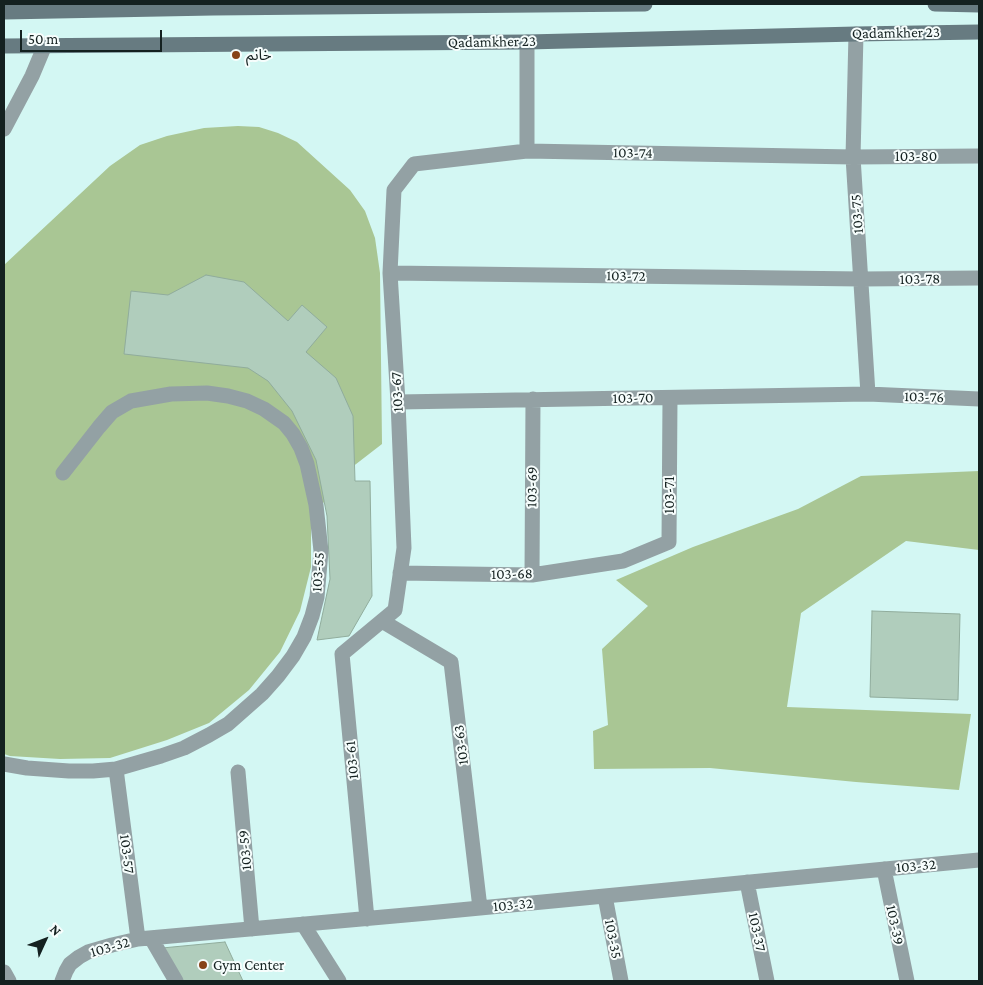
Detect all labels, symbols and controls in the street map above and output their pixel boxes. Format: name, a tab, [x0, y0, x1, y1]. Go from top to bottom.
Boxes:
scale bar	[22, 20, 165, 52]
street label: Qadamkher 23	[852, 23, 940, 43]
text: 50 m	[28, 31, 58, 47]
street label: Qadamkher 23	[448, 32, 536, 52]
place label: خانم	[246, 46, 272, 64]
marker: خانم	[230, 49, 242, 61]
street label: 103-74	[613, 144, 653, 162]
street label: 103-80	[895, 147, 937, 165]
street label: 103-75	[847, 194, 867, 234]
street label: 103-72	[606, 267, 646, 285]
street label: 103-78	[900, 270, 940, 288]
street label: 103-67	[387, 372, 407, 412]
street label: 103-76	[904, 387, 944, 407]
street label: 103-70	[612, 389, 654, 407]
street label: 103-69	[523, 466, 541, 508]
street label: 103-71	[660, 476, 678, 514]
street label: 103-55	[308, 552, 328, 592]
street label: 103-68	[491, 565, 533, 583]
street label: 103-63	[450, 724, 472, 766]
street label: 103-61	[341, 740, 363, 780]
street label: 103-59	[234, 829, 256, 871]
street label: 103-57	[116, 833, 138, 875]
street label: 103-32	[895, 855, 937, 877]
street label: 103-32	[492, 894, 534, 916]
street label: 103-39	[882, 903, 908, 947]
street label: 103-37	[744, 911, 770, 953]
north arrow	[20, 915, 70, 965]
street label: 103-35	[600, 918, 626, 960]
text: N	[47, 921, 65, 939]
street label: 103-32	[88, 933, 132, 961]
place label: Gym Center	[213, 956, 284, 974]
marker: Gym Center	[197, 959, 209, 971]

